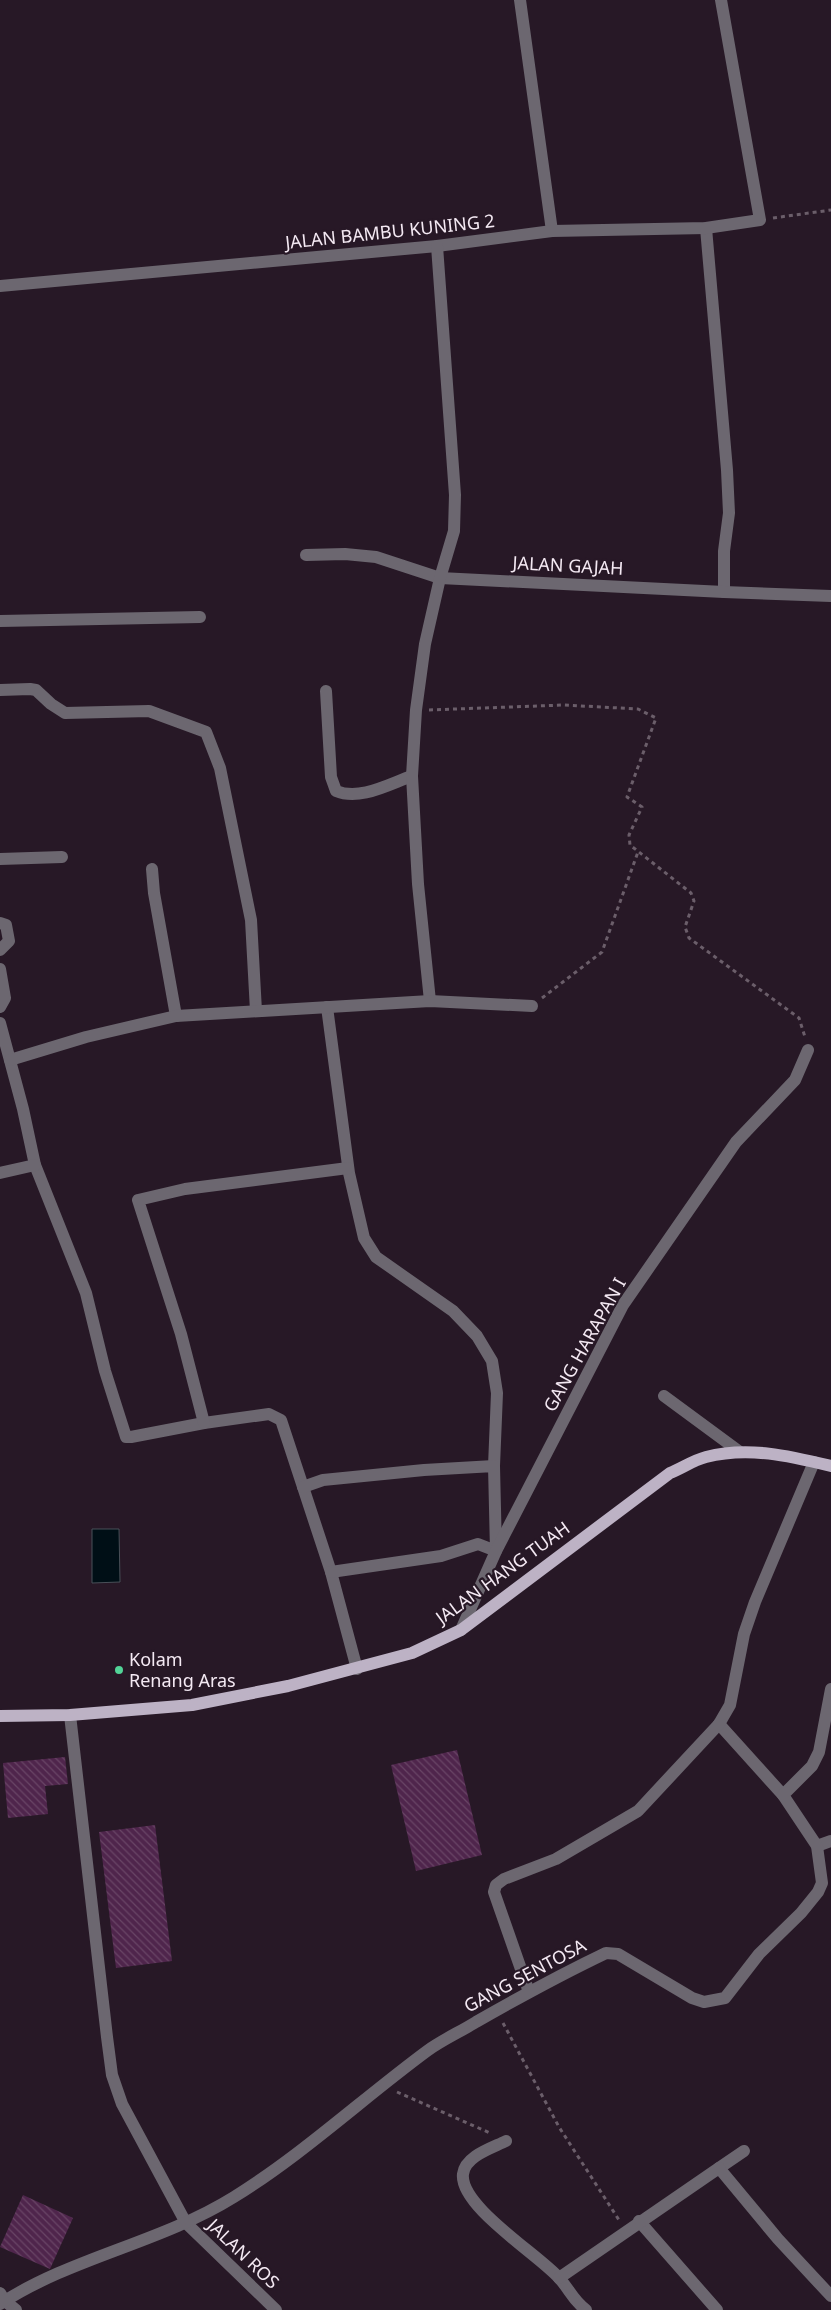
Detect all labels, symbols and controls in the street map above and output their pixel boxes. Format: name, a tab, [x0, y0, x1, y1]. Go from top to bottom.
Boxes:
street label: JALAN BAMBU KUNING 2	[282, 208, 496, 254]
street label: JALAN GAJAH	[510, 550, 624, 580]
street label: GANG HARAPAN I	[537, 1273, 631, 1416]
street label: JALAN HANG TUAH	[429, 1516, 574, 1630]
place label: Kolam Renang Aras	[129, 1647, 236, 1692]
marker: Kolam Renang Aras	[113, 1664, 125, 1676]
street label: GANG SENTOSA	[459, 1933, 590, 2017]
street label: JALAN ROS	[201, 2212, 285, 2294]

